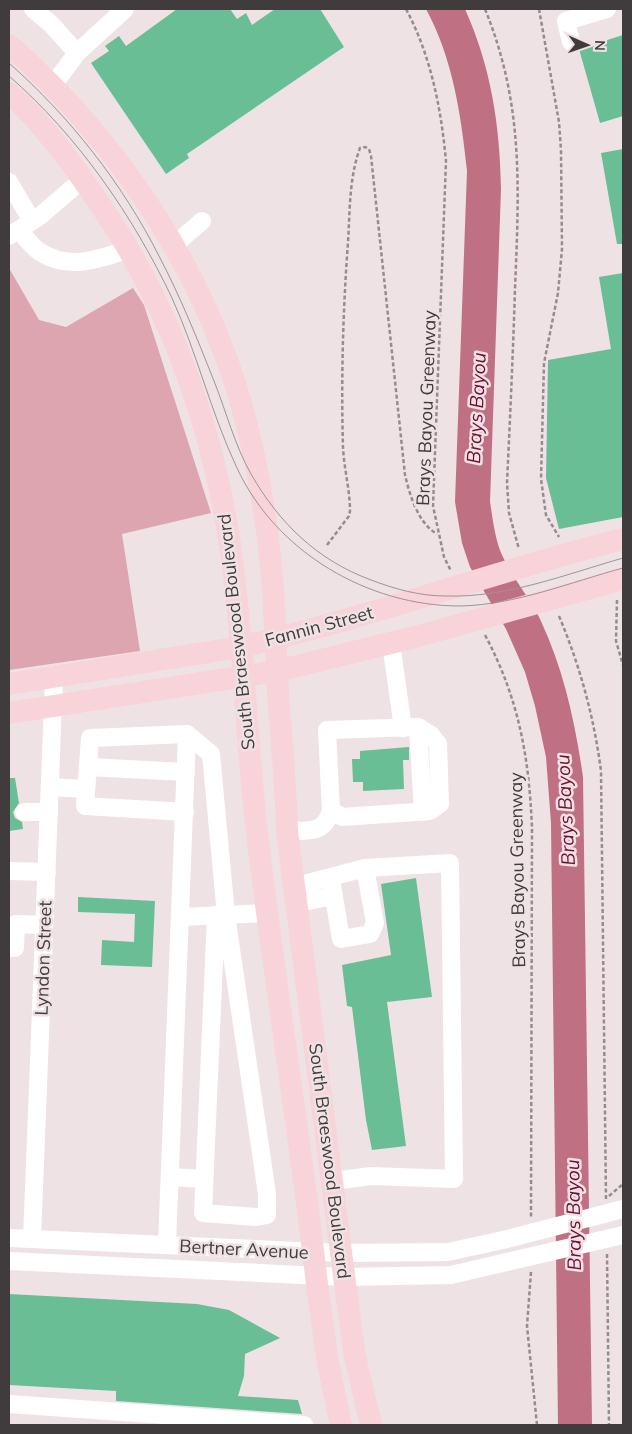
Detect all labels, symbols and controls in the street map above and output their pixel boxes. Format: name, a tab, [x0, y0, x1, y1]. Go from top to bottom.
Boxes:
north arrow	[562, 20, 612, 70]
text: N	[591, 40, 609, 51]
street label: Brays Bayou Greenway	[411, 309, 441, 506]
water label: Brays Bayou	[461, 352, 491, 464]
street label: South Braeswood Boulevard	[212, 513, 260, 751]
street label: Fannin Street	[262, 601, 376, 651]
water label: Brays Bayou	[550, 754, 580, 866]
street label: Brays Bayou Greenway	[504, 772, 530, 968]
street label: Lyndon Street	[29, 900, 57, 1016]
street label: South Braeswood Boulevard	[304, 1042, 356, 1280]
water label: Brays Bayou	[560, 1159, 586, 1271]
street label: Bertner Avenue	[179, 1234, 309, 1264]

